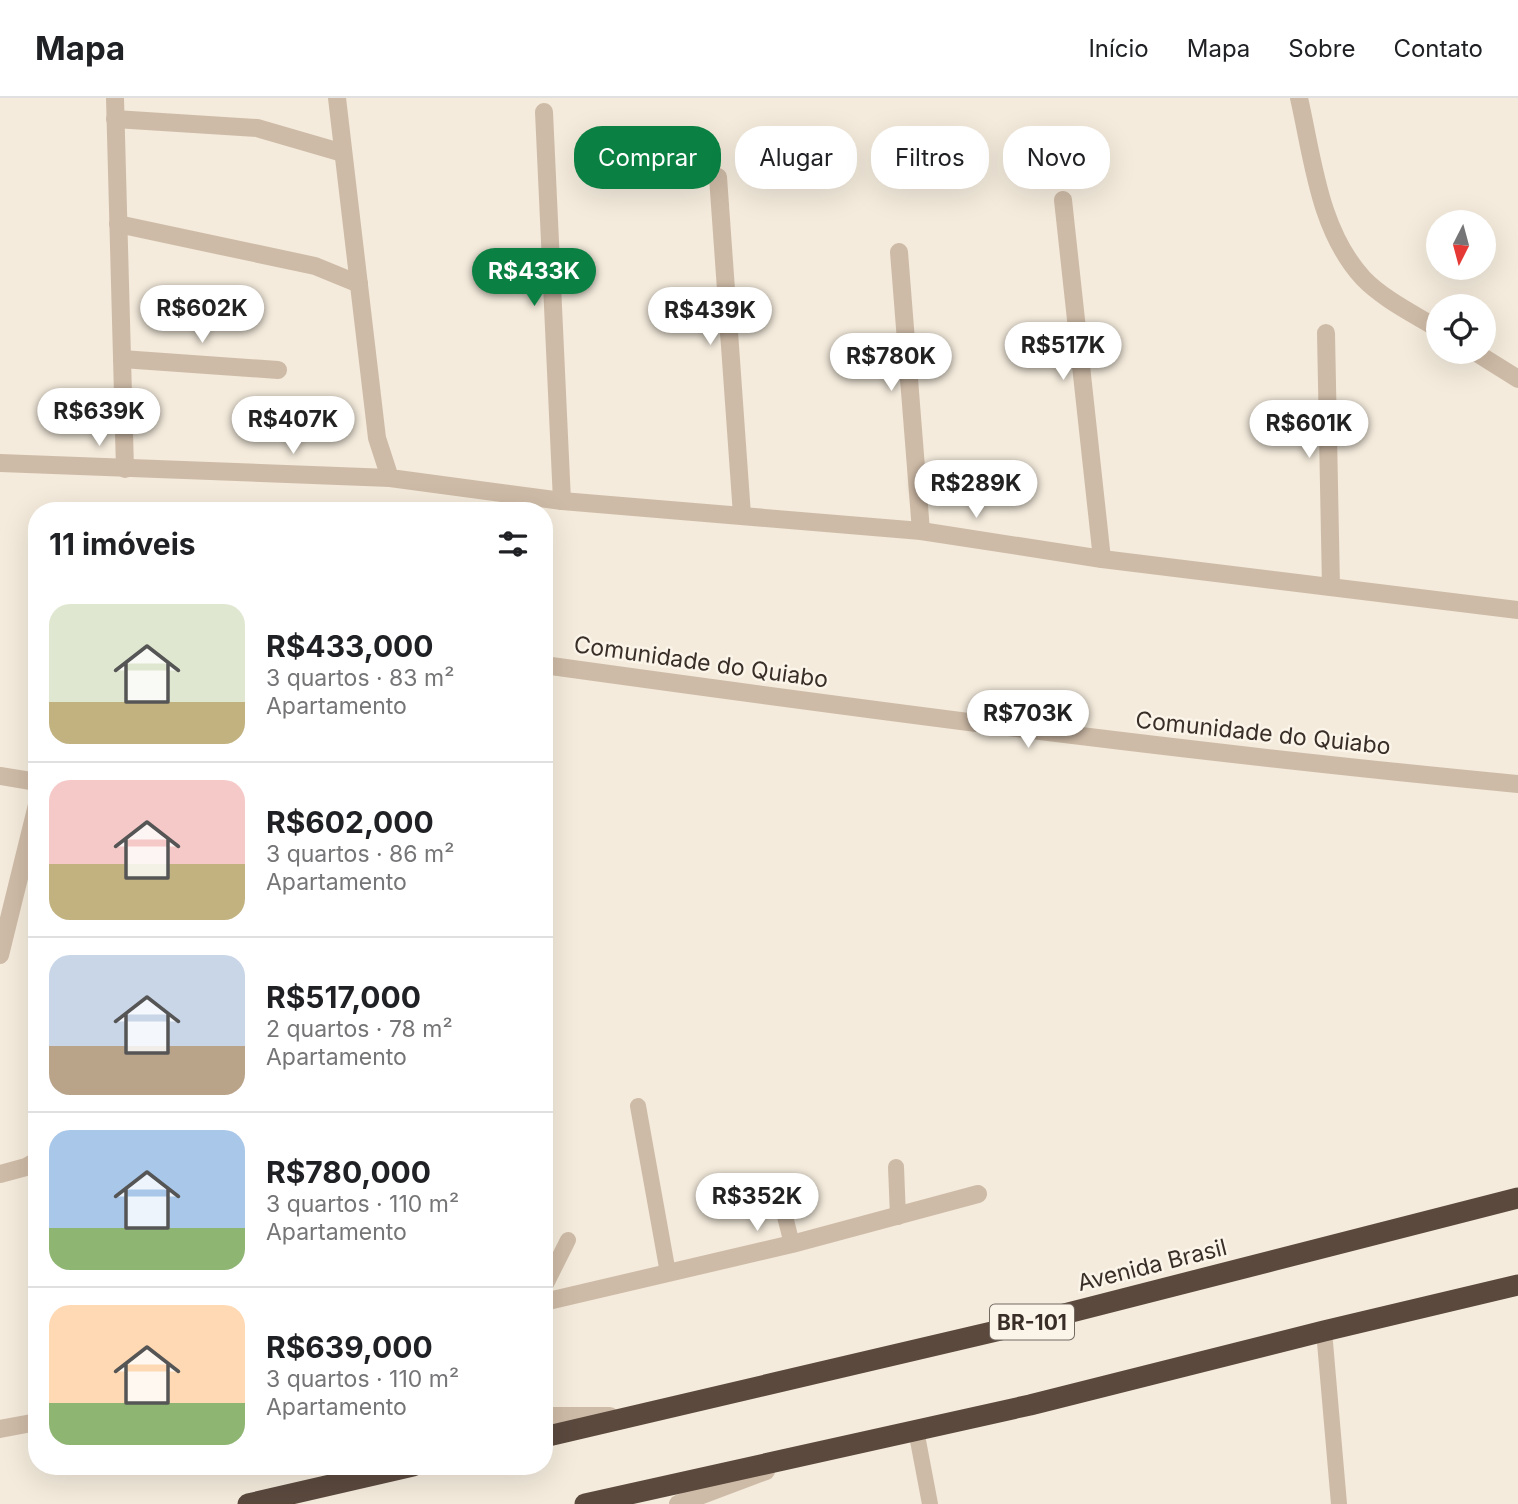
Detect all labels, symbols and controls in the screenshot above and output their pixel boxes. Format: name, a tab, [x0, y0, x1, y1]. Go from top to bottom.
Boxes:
text: Mapa	[35, 28, 125, 68]
text: Início	[1088, 34, 1149, 63]
text: Mapa	[1187, 34, 1250, 63]
text: Sobre	[1288, 34, 1355, 63]
text: Contato	[1393, 34, 1483, 63]
chip: Comprar	[574, 126, 721, 189]
chip: Alugar	[735, 126, 857, 189]
chip: Filtros	[871, 126, 989, 189]
chip: Novo	[1003, 126, 1110, 189]
north arrow	[1426, 210, 1496, 280]
map controls	[1426, 210, 1496, 364]
pin: R$433K	[477, 248, 591, 308]
text: R$433K	[488, 257, 580, 285]
pin: R$602K	[145, 286, 259, 345]
pin: R$439K	[653, 288, 767, 347]
text: R$602K	[156, 294, 248, 322]
button: locate	[1426, 294, 1496, 364]
text: R$439K	[664, 296, 756, 324]
pin: R$517K	[1006, 322, 1120, 382]
text: R$517K	[1021, 331, 1105, 359]
pin: R$780K	[834, 334, 948, 393]
text: R$780K	[846, 342, 936, 370]
pin: R$639K	[42, 388, 156, 448]
pin: R$407K	[236, 396, 350, 456]
text: R$639K	[53, 397, 145, 425]
pin: R$601K	[1252, 400, 1366, 460]
text: R$407K	[248, 405, 338, 433]
text: R$601K	[1265, 409, 1353, 437]
pin: R$289K	[919, 460, 1033, 520]
text: R$289K	[930, 469, 1022, 497]
icon: filters	[494, 525, 532, 563]
text: 11 imóveis	[49, 526, 196, 562]
text: R$433,000	[266, 628, 434, 664]
street label: Comunidade do Quiabo	[572, 630, 830, 694]
icon: home	[105, 632, 189, 716]
text: 3 quartos · 83 m²	[266, 664, 454, 692]
pin: R$703K	[971, 690, 1085, 750]
text: Apartamento	[266, 692, 407, 720]
text: R$703K	[983, 699, 1073, 727]
street label: Comunidade do Quiabo	[1134, 706, 1392, 760]
text: R$602,000	[266, 804, 434, 840]
icon: home	[105, 808, 189, 892]
text: 3 quartos · 86 m²	[266, 840, 454, 868]
text: Apartamento	[266, 868, 407, 896]
text: R$517,000	[266, 979, 421, 1015]
icon: home	[105, 983, 189, 1067]
text: 2 quartos · 78 m²	[266, 1015, 453, 1043]
text: Apartamento	[266, 1043, 407, 1071]
text: R$780,000	[266, 1154, 431, 1190]
icon: home	[105, 1158, 189, 1242]
pin: R$352K	[700, 1174, 814, 1233]
text: R$352K	[712, 1182, 802, 1210]
text: 3 quartos · 110 m²	[266, 1190, 459, 1218]
text: Apartamento	[266, 1218, 407, 1246]
street label: Avenida Brasil	[1075, 1233, 1229, 1297]
road number: BR-101	[990, 1304, 1074, 1340]
text: R$639,000	[266, 1329, 433, 1365]
icon: home	[105, 1333, 189, 1417]
text: 3 quartos · 110 m²	[266, 1365, 459, 1393]
text: Apartamento	[266, 1393, 407, 1421]

